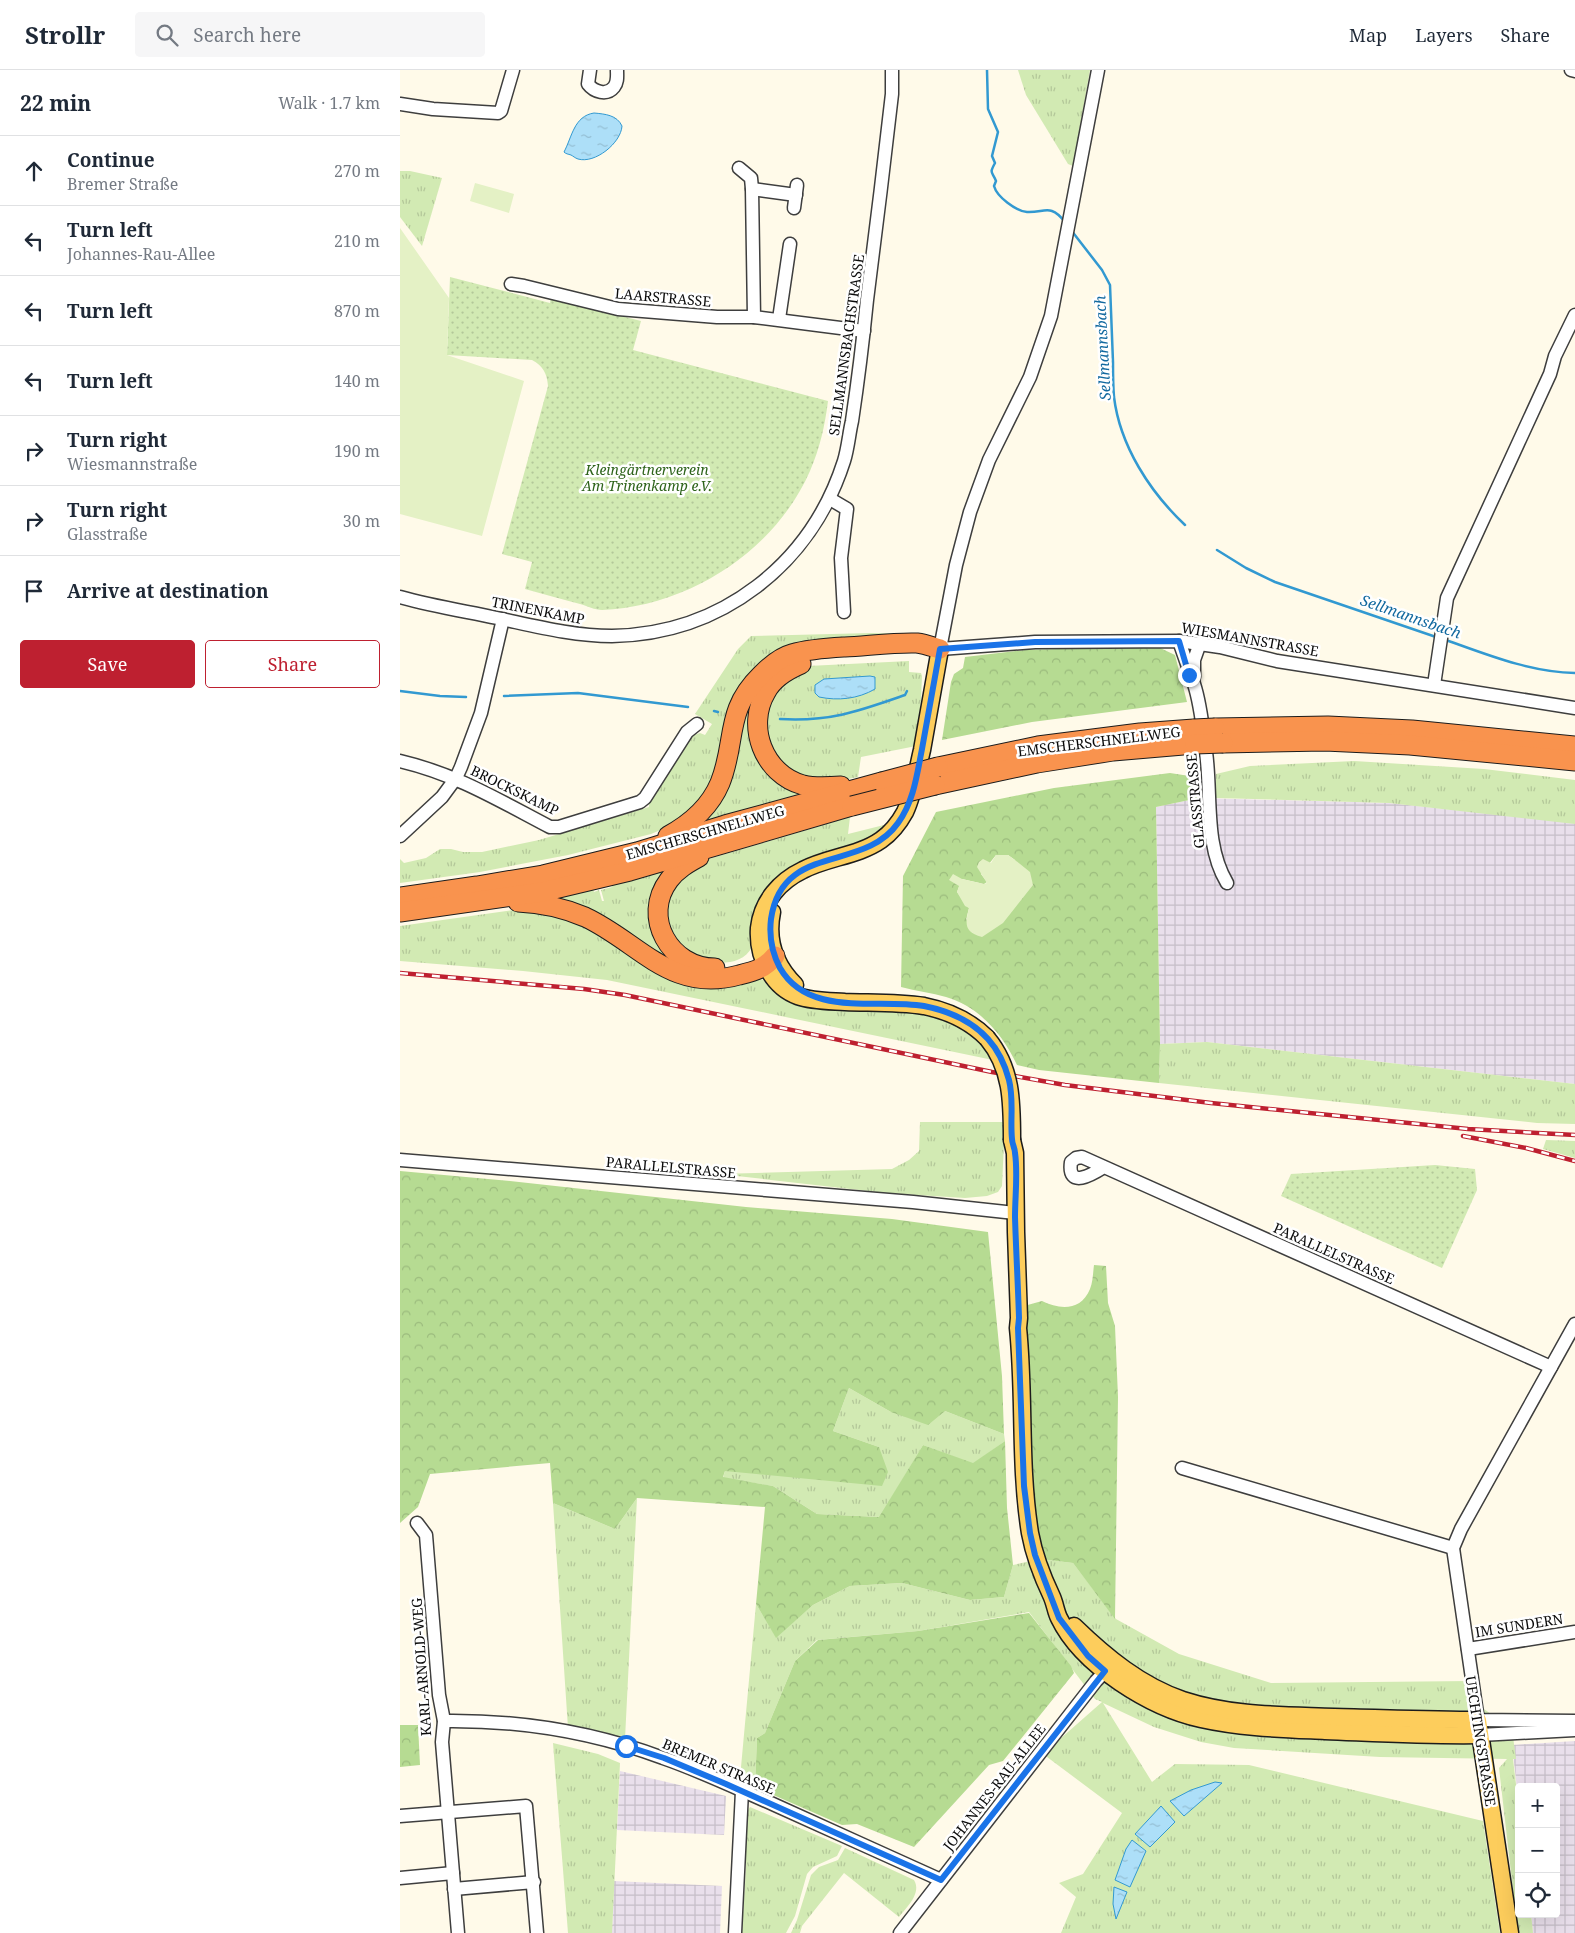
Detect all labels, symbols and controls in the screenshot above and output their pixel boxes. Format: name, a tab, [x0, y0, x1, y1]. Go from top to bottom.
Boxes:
search box	[135, 12, 485, 57]
text: Strollr	[25, 18, 105, 51]
icon: search	[153, 21, 181, 49]
text: Search here	[193, 22, 301, 48]
text: Map	[1349, 23, 1387, 47]
text: Layers	[1415, 23, 1473, 47]
text: Share	[1501, 23, 1550, 47]
text: 22 min	[20, 89, 91, 117]
text: Walk · 1.7 km	[278, 92, 380, 114]
text: Continue	[67, 147, 155, 173]
icon: ahead	[20, 157, 48, 185]
text: 270 m	[334, 160, 380, 182]
text: Bremer Straße	[67, 173, 178, 195]
text: Turn left	[67, 217, 153, 243]
icon: left	[20, 227, 48, 255]
text: 210 m	[334, 230, 380, 252]
text: Johannes-Rau-Allee	[67, 243, 215, 265]
street label: SELLMANNSBACHSTRASSE	[824, 253, 868, 437]
street label: LAARSTRASSE	[614, 283, 712, 311]
water label: Sellmannsbach	[1089, 295, 1115, 401]
icon: left	[20, 297, 48, 325]
text: Turn left	[67, 298, 153, 324]
text: 870 m	[334, 300, 380, 322]
icon: left	[20, 367, 48, 395]
text: Turn left	[67, 368, 153, 394]
text: 140 m	[334, 370, 380, 392]
text: Turn right	[67, 427, 167, 453]
icon: right	[20, 437, 48, 465]
text: 190 m	[334, 440, 380, 462]
text: Wiesmannstraße	[67, 453, 197, 475]
park label: Kleingärtnerverein Am Trinenkamp e.V.	[581, 460, 712, 495]
text: Turn right	[67, 497, 167, 523]
icon: right	[20, 507, 48, 535]
text: 30 m	[343, 510, 380, 532]
text: Glasstraße	[67, 523, 148, 545]
icon: arrive	[20, 577, 48, 605]
text: Arrive at destination	[67, 578, 269, 604]
water label: Sellmannsbach	[1358, 589, 1464, 643]
street label: TRINENKAMP	[490, 592, 586, 628]
street label: WIESMANNSTRASSE	[1180, 618, 1321, 661]
button: Save	[20, 640, 195, 688]
button: Share	[205, 640, 380, 688]
route end	[1178, 664, 1201, 687]
street label: EMSCHERSCHNELLWEG	[1016, 722, 1182, 760]
street label: GLASSTRASSE	[1181, 753, 1209, 849]
street label: BROCKSKAMP	[468, 760, 562, 820]
street label: EMSCHERSCHNELLWEG	[624, 800, 786, 864]
street label: PARALLELSTRASSE	[605, 1152, 737, 1182]
street label: PARALLELSTRASSE	[1271, 1218, 1398, 1288]
street label: KARL-ARNOLD-WEG	[407, 1597, 435, 1737]
street label: IM SUNDERN	[1474, 1609, 1565, 1641]
street label: UECHTINGSTRASSE	[1461, 1674, 1501, 1808]
street label: JOHANNES-RAU-ALLEE	[938, 1719, 1050, 1855]
street label: BREMER STRASSE	[660, 1734, 779, 1798]
route start	[615, 1735, 638, 1758]
map controls	[1515, 1783, 1560, 1918]
button: +	[1515, 1783, 1560, 1828]
button: −	[1515, 1828, 1560, 1873]
button: locate	[1515, 1873, 1560, 1918]

